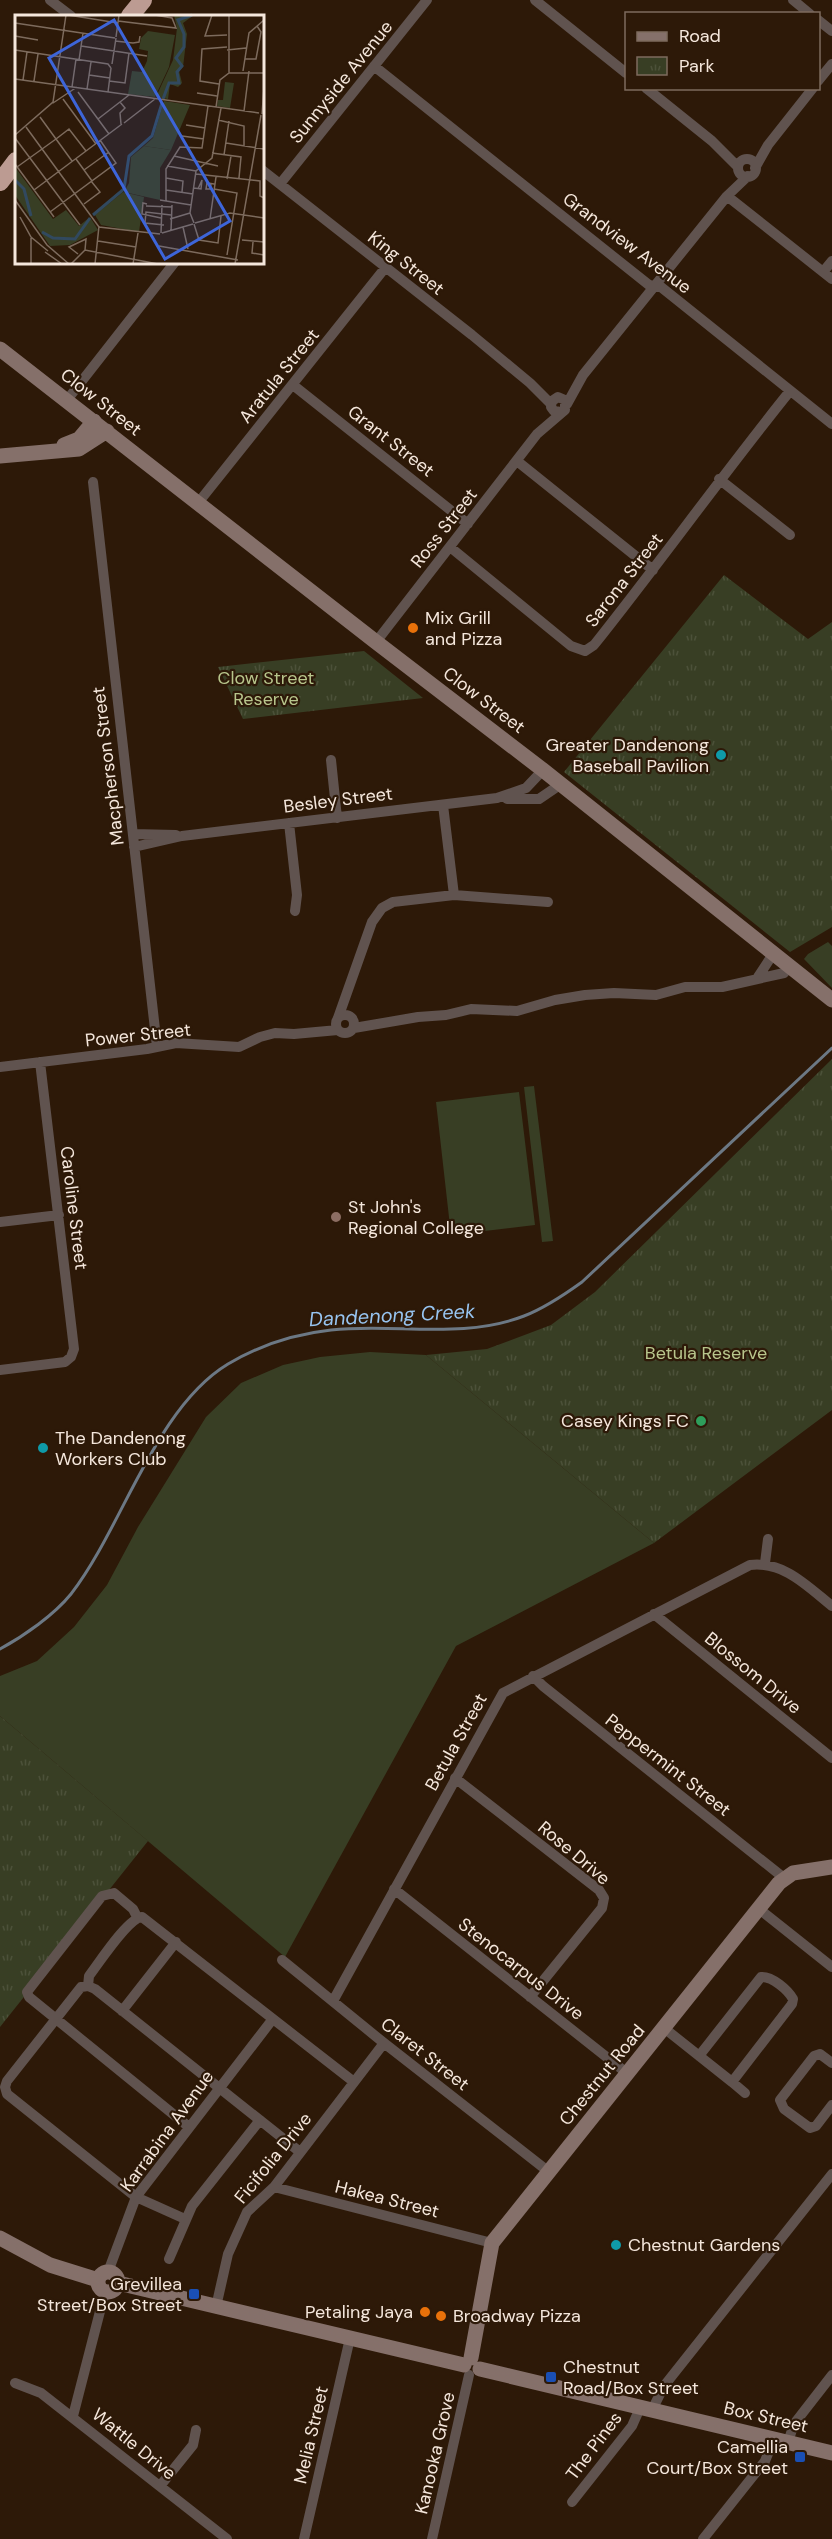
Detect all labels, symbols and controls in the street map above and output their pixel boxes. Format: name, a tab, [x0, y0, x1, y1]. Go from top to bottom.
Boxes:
legend	[625, 12, 820, 90]
inset map	[15, 15, 264, 264]
street label: Sunnyside Avenue	[284, 16, 398, 148]
text: Road	[679, 24, 721, 48]
text: Park	[679, 54, 715, 78]
street label: Grandview Avenue	[558, 187, 696, 299]
street label: King Street	[363, 226, 449, 300]
street label: Aratula Street	[233, 324, 325, 428]
street label: Clow Street	[55, 363, 147, 441]
street label: Grant Street	[343, 400, 439, 482]
street label: Ross Street	[405, 483, 483, 573]
street label: Sarona Street	[580, 528, 668, 632]
place label: Mix Grill and Pizza	[425, 606, 502, 651]
marker: Mix Grill and Pizza	[406, 621, 420, 635]
street label: Clow Street	[438, 661, 530, 739]
park label: Clow Street Reserve	[218, 666, 314, 711]
street label: Macpherson Street	[86, 685, 130, 847]
place label: Greater Dandenong Baseball Pavilion	[545, 733, 709, 778]
marker: Greater Dandenong Baseball Pavilion	[714, 748, 728, 762]
street label: Besley Street	[282, 781, 394, 819]
street label: Power Street	[84, 1018, 192, 1052]
street label: Caroline Street	[55, 1145, 93, 1271]
place label: St John's Regional College	[348, 1195, 484, 1240]
marker: St John's Regional College	[329, 1210, 343, 1224]
water label: Dandenong Creek	[308, 1298, 476, 1332]
park label: Betula Reserve	[645, 1341, 767, 1365]
place label: Casey Kings FC	[561, 1409, 689, 1433]
marker: Casey Kings FC	[694, 1414, 708, 1428]
place label: The Dandenong Workers Club	[55, 1426, 186, 1471]
marker: The Dandenong Workers Club	[36, 1441, 50, 1455]
street label: Blossom Drive	[700, 1627, 806, 1719]
street label: Betula Street	[419, 1689, 493, 1795]
street label: Peppermint Street	[600, 1708, 736, 1822]
street label: Rose Drive	[533, 1816, 615, 1890]
street label: Stenocarpus Drive	[453, 1912, 589, 2026]
street label: Claret Street	[376, 2012, 474, 2096]
street label: Chestnut Road	[554, 2019, 650, 2131]
street label: Karrabina Avenue	[115, 2065, 219, 2197]
street label: Ficifolia Drive	[229, 2107, 317, 2209]
street label: Hakea Street	[333, 2174, 441, 2224]
place label: Chestnut Gardens	[628, 2233, 780, 2257]
marker: Chestnut Gardens	[609, 2238, 623, 2252]
place label: Grevillea Street/Box Street	[37, 2272, 182, 2317]
marker: Grevillea Street/Box Street	[187, 2287, 201, 2301]
place label: Petaling Jaya	[305, 2300, 413, 2324]
place label: Broadway Pizza	[453, 2304, 581, 2328]
marker: Petaling Jaya	[418, 2305, 432, 2319]
marker: Broadway Pizza	[434, 2309, 448, 2323]
place label: Chestnut Road/Box Street	[563, 2355, 699, 2400]
marker: Chestnut Road/Box Street	[544, 2370, 558, 2384]
street label: Melia Street	[288, 2384, 334, 2486]
street label: Kanooka Grove	[409, 2390, 461, 2516]
street label: Box Street	[721, 2396, 811, 2438]
street label: Wattle Drive	[87, 2403, 181, 2485]
street label: The Pines	[560, 2407, 628, 2485]
place label: Camellia Court/Box Street	[646, 2435, 788, 2480]
marker: Camellia Court/Box Street	[793, 2450, 807, 2464]

